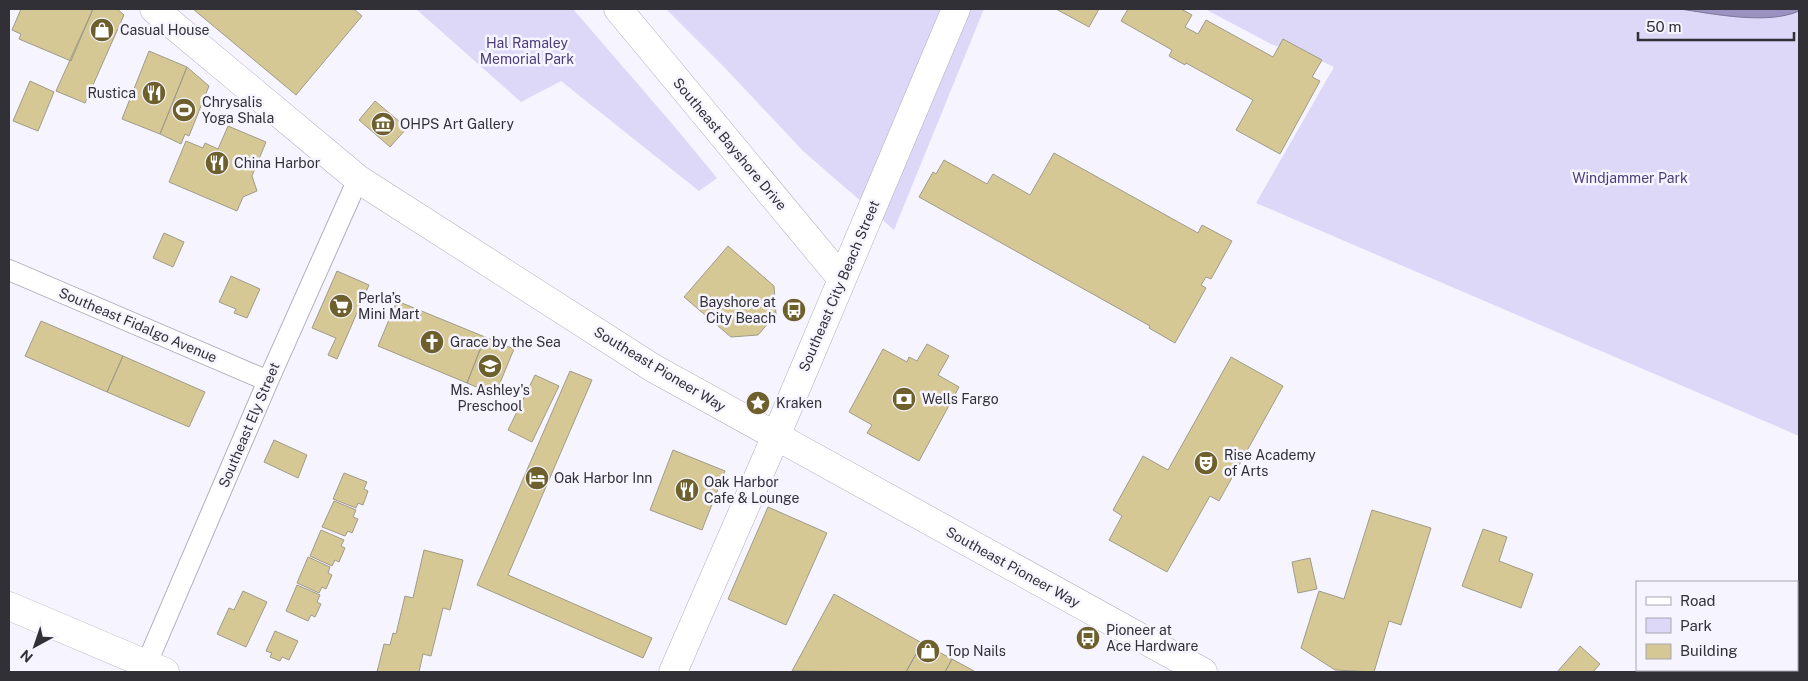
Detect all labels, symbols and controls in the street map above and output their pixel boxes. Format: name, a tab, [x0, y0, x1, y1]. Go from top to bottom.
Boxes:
scale bar	[1638, 10, 1794, 42]
shop icon: Casual House	[89, 17, 115, 43]
text: 50 m	[1646, 18, 1681, 35]
place label: Casual House	[120, 22, 210, 38]
park label: Hal Ramaley Memorial Park	[480, 35, 574, 67]
street label: Southeast Bayshore Drive	[670, 75, 790, 213]
restaurant icon: Rustica	[141, 80, 167, 106]
place label: Rustica	[87, 85, 136, 101]
place label: Chrysalis Yoga Shala	[202, 94, 274, 126]
sports icon: Chrysalis Yoga Shala	[171, 97, 197, 123]
museum icon: OHPS Art Gallery	[370, 111, 396, 137]
place label: OHPS Art Gallery	[400, 116, 514, 132]
restaurant icon: China Harbor	[204, 150, 230, 176]
place label: China Harbor	[234, 155, 320, 171]
park label: Windjammer Park	[1572, 170, 1688, 186]
street label: Southeast City Beach Street	[796, 198, 882, 374]
street label: Southeast Fidalgo Avenue	[57, 284, 220, 366]
place label: Perla’s Mini Mart	[358, 290, 420, 322]
supermarket icon: Perla’s Mini Mart	[328, 293, 354, 319]
place label: Bayshore at City Beach	[699, 294, 776, 326]
bus stop icon: Bayshore at City Beach	[781, 297, 807, 323]
street label: Southeast Pioneer Way	[591, 323, 729, 415]
church icon: Grace by the Sea	[419, 329, 445, 355]
place label: Grace by the Sea	[450, 334, 561, 350]
school or university icon: Ms. Ashley's Preschool	[477, 353, 503, 379]
street label: Southeast Ely Street	[215, 360, 283, 490]
place label: Ms. Ashley's Preschool	[450, 382, 530, 414]
bank icon: Wells Fargo	[891, 386, 917, 412]
place icon: Kraken	[745, 390, 771, 416]
place label: Wells Fargo	[922, 391, 999, 407]
place label: Kraken	[776, 395, 822, 411]
place label: Rise Academy of Arts	[1224, 447, 1316, 479]
theatre icon: Rise Academy of Arts	[1193, 450, 1219, 476]
hotel icon: Oak Harbor Inn	[524, 465, 550, 491]
place label: Oak Harbor Inn	[554, 470, 652, 486]
place label: Oak Harbor Cafe & Lounge	[704, 474, 800, 506]
restaurant icon: Oak Harbor Cafe & Lounge	[674, 477, 700, 503]
street label: Southeast Pioneer Way	[943, 523, 1083, 611]
legend	[1636, 581, 1798, 671]
text: Road	[1680, 592, 1716, 609]
text: Park	[1680, 617, 1712, 634]
north arrow	[10, 621, 60, 671]
place label: Pioneer at Ace Hardware	[1106, 622, 1199, 654]
bus stop icon: Pioneer at Ace Hardware	[1075, 625, 1101, 651]
shop icon: Top Nails	[915, 638, 941, 664]
text: Building	[1680, 642, 1738, 659]
place label: Top Nails	[946, 643, 1006, 659]
text: N	[17, 646, 36, 666]

